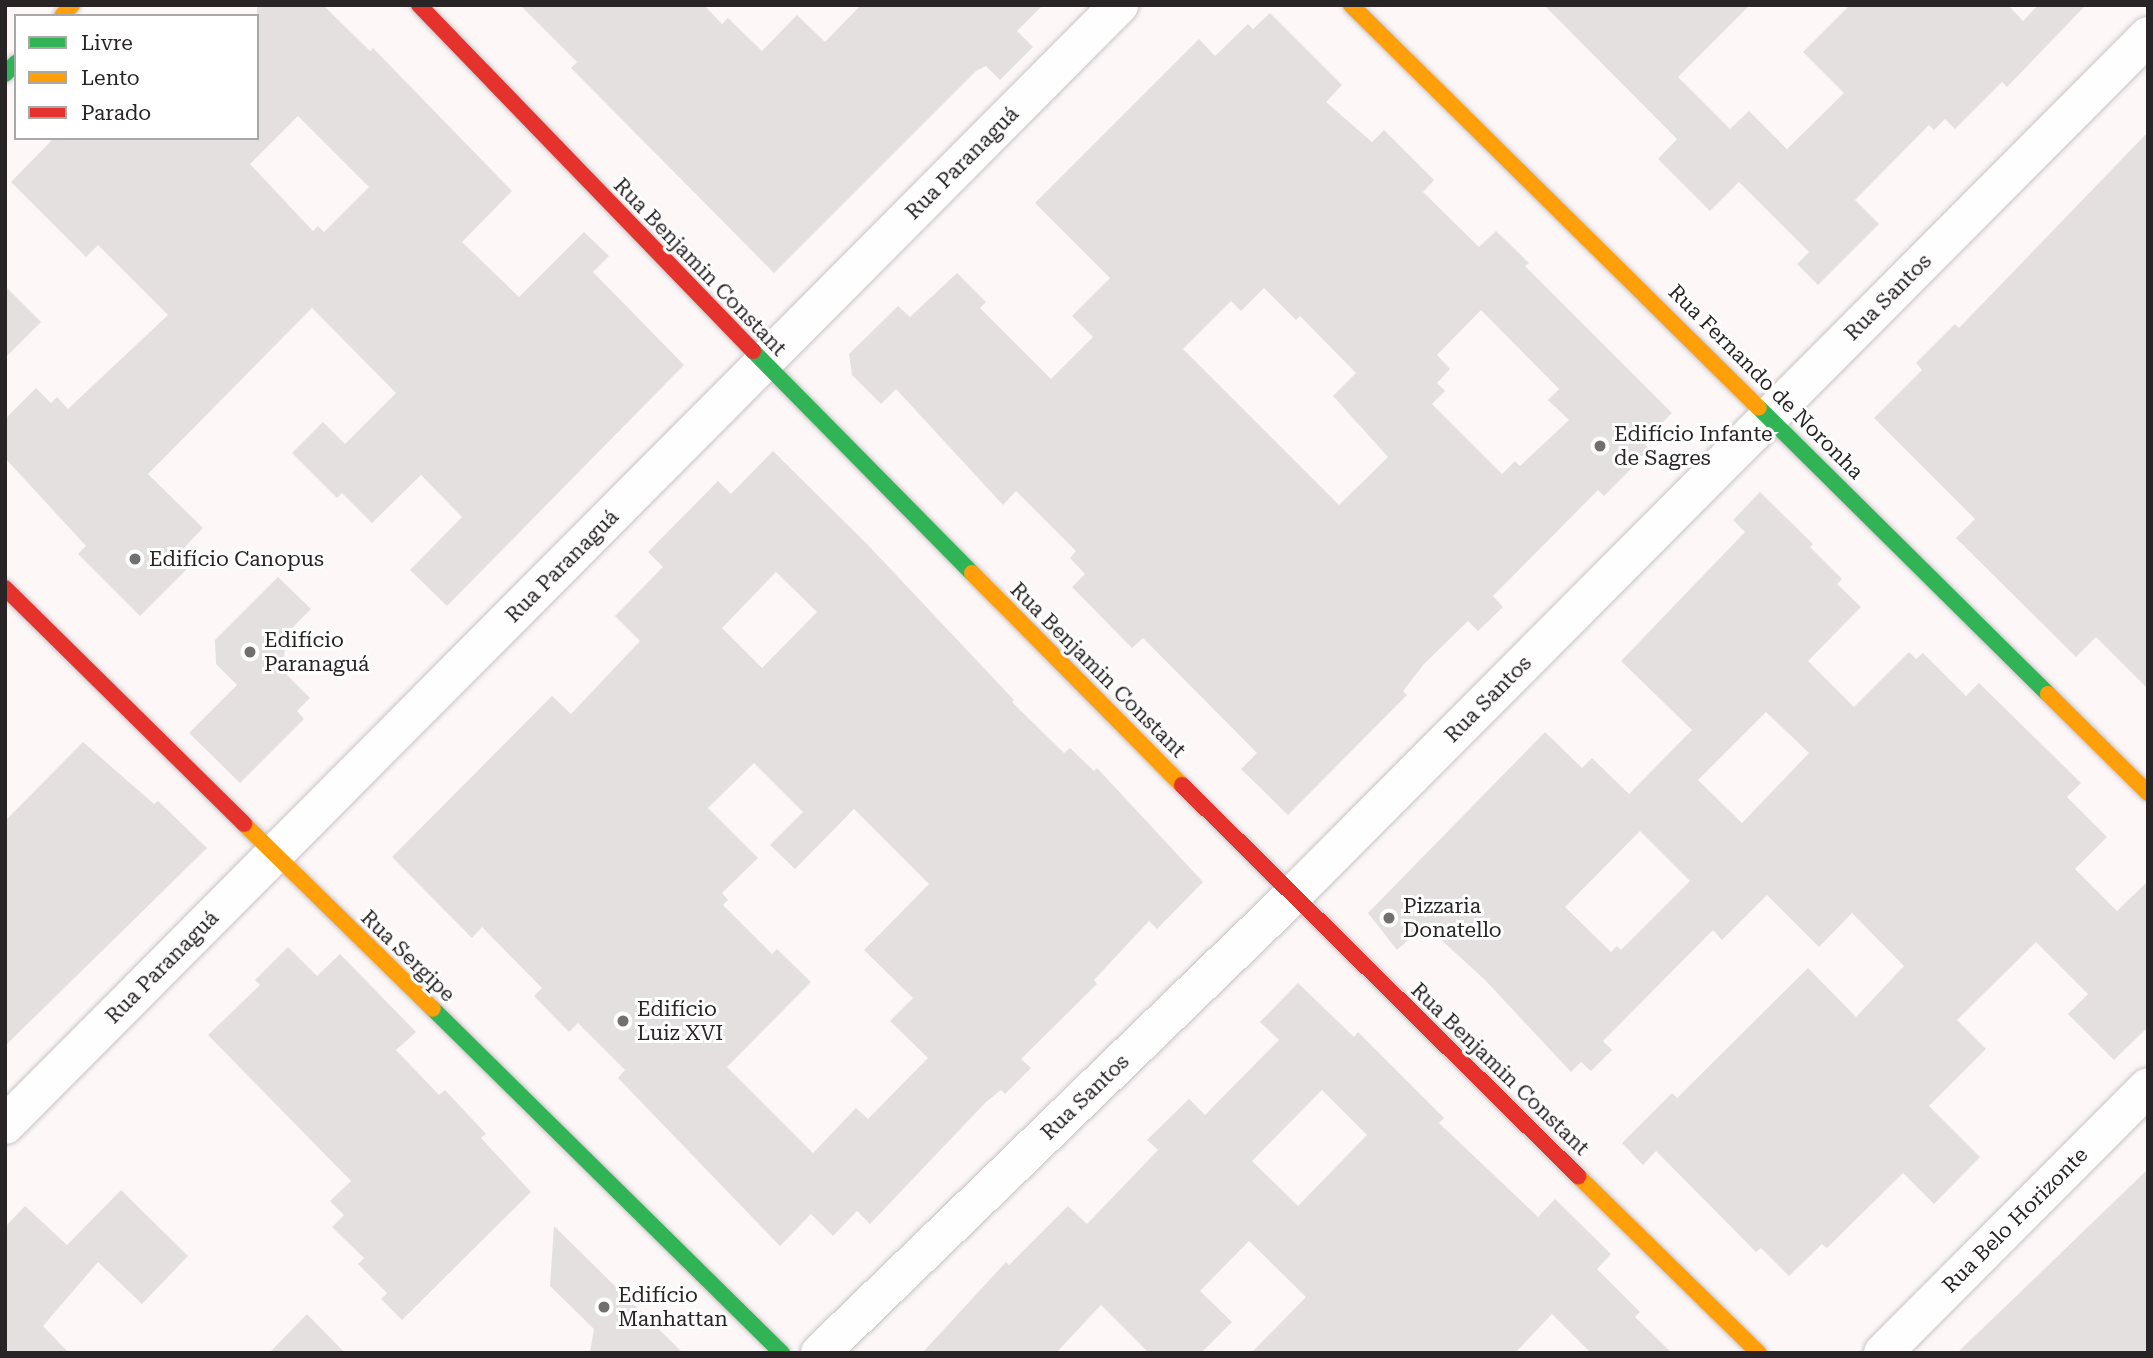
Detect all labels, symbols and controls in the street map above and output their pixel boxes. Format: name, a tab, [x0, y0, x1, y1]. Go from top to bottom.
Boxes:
legend	[14, 14, 259, 140]
text: Livre	[81, 31, 133, 55]
text: Lento	[81, 66, 140, 90]
text: Parado	[81, 101, 151, 125]
street label: Rua Paranaguá	[900, 101, 1024, 225]
street label: Rua Benjamin Constant	[608, 173, 792, 361]
street label: Rua Santos	[1839, 248, 1937, 346]
street label: Rua Fernando de Noronha	[1663, 279, 1869, 485]
place label: Edifício Infante de Sagres	[1614, 421, 1773, 471]
marker: Edifício Infante de Sagres	[1592, 438, 1608, 454]
street label: Rua Paranaguá	[500, 504, 624, 628]
place label: Edifício Canopus	[149, 546, 324, 572]
marker: Edifício Canopus	[127, 551, 143, 567]
street label: Rua Benjamin Constant	[1005, 577, 1191, 763]
place label: Edifício Paranaguá	[264, 627, 369, 677]
marker: Edifício Paranaguá	[242, 644, 258, 660]
street label: Rua Santos	[1439, 650, 1537, 748]
place label: Pizzaria Donatello	[1403, 893, 1502, 943]
street label: Rua Paranaguá	[100, 905, 224, 1029]
street label: Rua Sergipe	[356, 905, 460, 1007]
marker: Pizzaria Donatello	[1381, 910, 1397, 926]
street label: Rua Benjamin Constant	[1406, 977, 1594, 1161]
place label: Edifício Luiz XVI	[637, 996, 723, 1046]
marker: Edifício Luiz XVI	[615, 1013, 631, 1029]
street label: Rua Santos	[1036, 1049, 1134, 1145]
street label: Rua Belo Horizonte	[1937, 1142, 2093, 1298]
place label: Edifício Manhattan	[618, 1282, 728, 1332]
marker: Edifício Manhattan	[596, 1299, 612, 1315]

